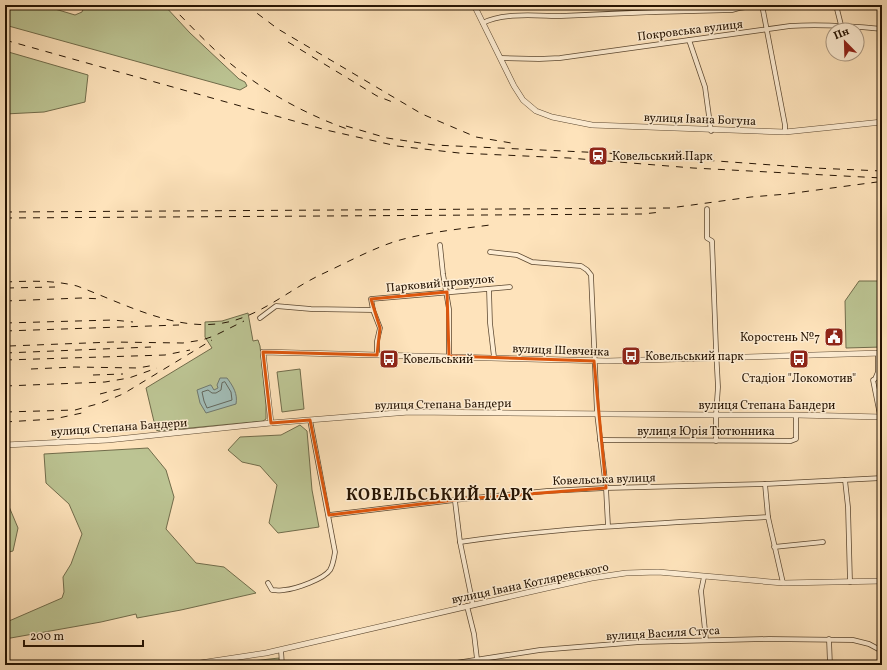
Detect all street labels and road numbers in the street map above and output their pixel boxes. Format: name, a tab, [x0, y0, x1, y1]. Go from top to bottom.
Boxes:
street label: Покровська вулиця	[636, 17, 744, 45]
street label: вулиця Івана Богуна	[643, 110, 756, 130]
street label: Парковий провулок	[385, 271, 495, 297]
street label: вулиця Шевченка	[512, 341, 610, 361]
street label: вулиця Степана Бандери	[374, 396, 512, 414]
street label: вулиця Степана Бандери	[699, 398, 835, 414]
street label: вулиця Степана Бандери	[50, 415, 188, 441]
street label: вулиця Юрія Тютюнника	[637, 424, 775, 440]
street label: Ковельська вулиця	[552, 470, 656, 490]
street label: вулиця Івана Котляревського	[450, 559, 610, 608]
street label: вулиця Василя Стуса	[606, 623, 720, 645]

